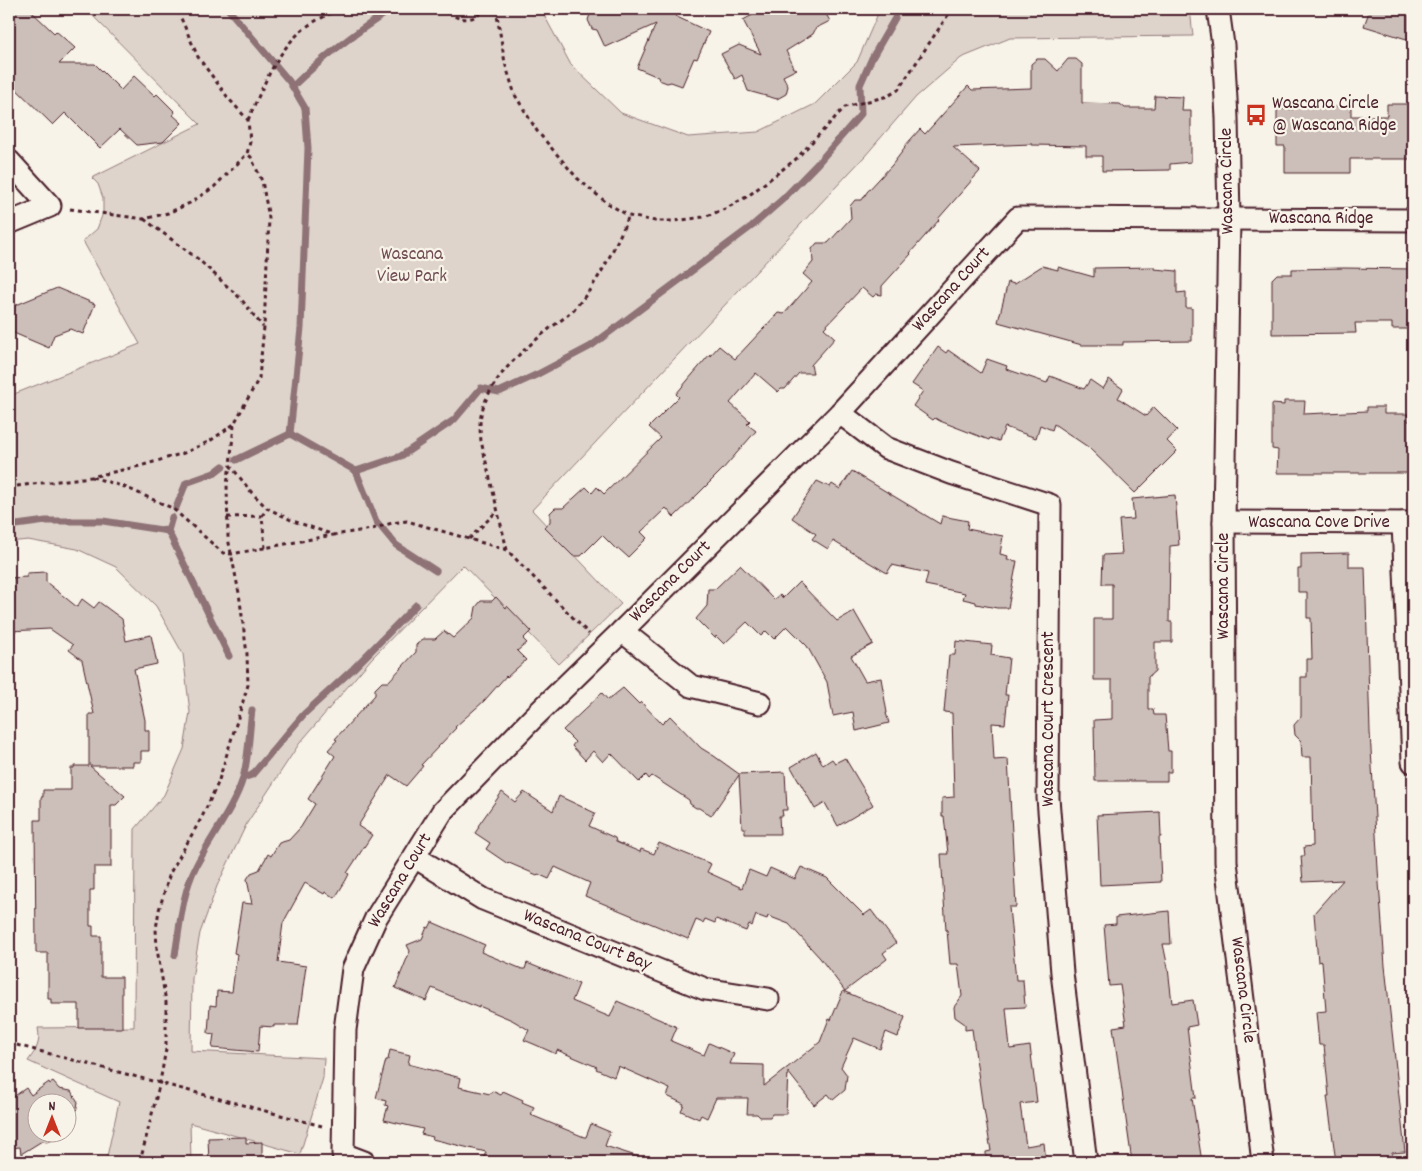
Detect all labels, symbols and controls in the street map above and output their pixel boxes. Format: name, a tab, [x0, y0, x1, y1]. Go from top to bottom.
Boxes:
place label: Wascana Circle @ Wascana Ridge	[1272, 91, 1396, 140]
bus stop icon: Wascana Circle @ Wascana Ridge	[1243, 102, 1269, 128]
street label: Wascana Circle	[1214, 127, 1242, 235]
street label: Wascana Ridge	[1269, 206, 1373, 233]
street label: Wascana Court	[906, 241, 998, 339]
park label: Wascana View Park	[377, 242, 447, 291]
street label: Wascana Cove Drive	[1248, 510, 1390, 537]
street label: Wascana Circle	[1211, 533, 1238, 639]
street label: Wascana Court	[624, 535, 718, 629]
street label: Wascana Court Crescent	[1036, 631, 1063, 807]
street label: Wascana Court	[362, 828, 440, 934]
street label: Wascana Court Bay	[519, 903, 656, 979]
street label: Wascana Circle	[1222, 935, 1262, 1045]
north arrow	[28, 1094, 78, 1144]
text: N	[49, 1097, 56, 1117]

